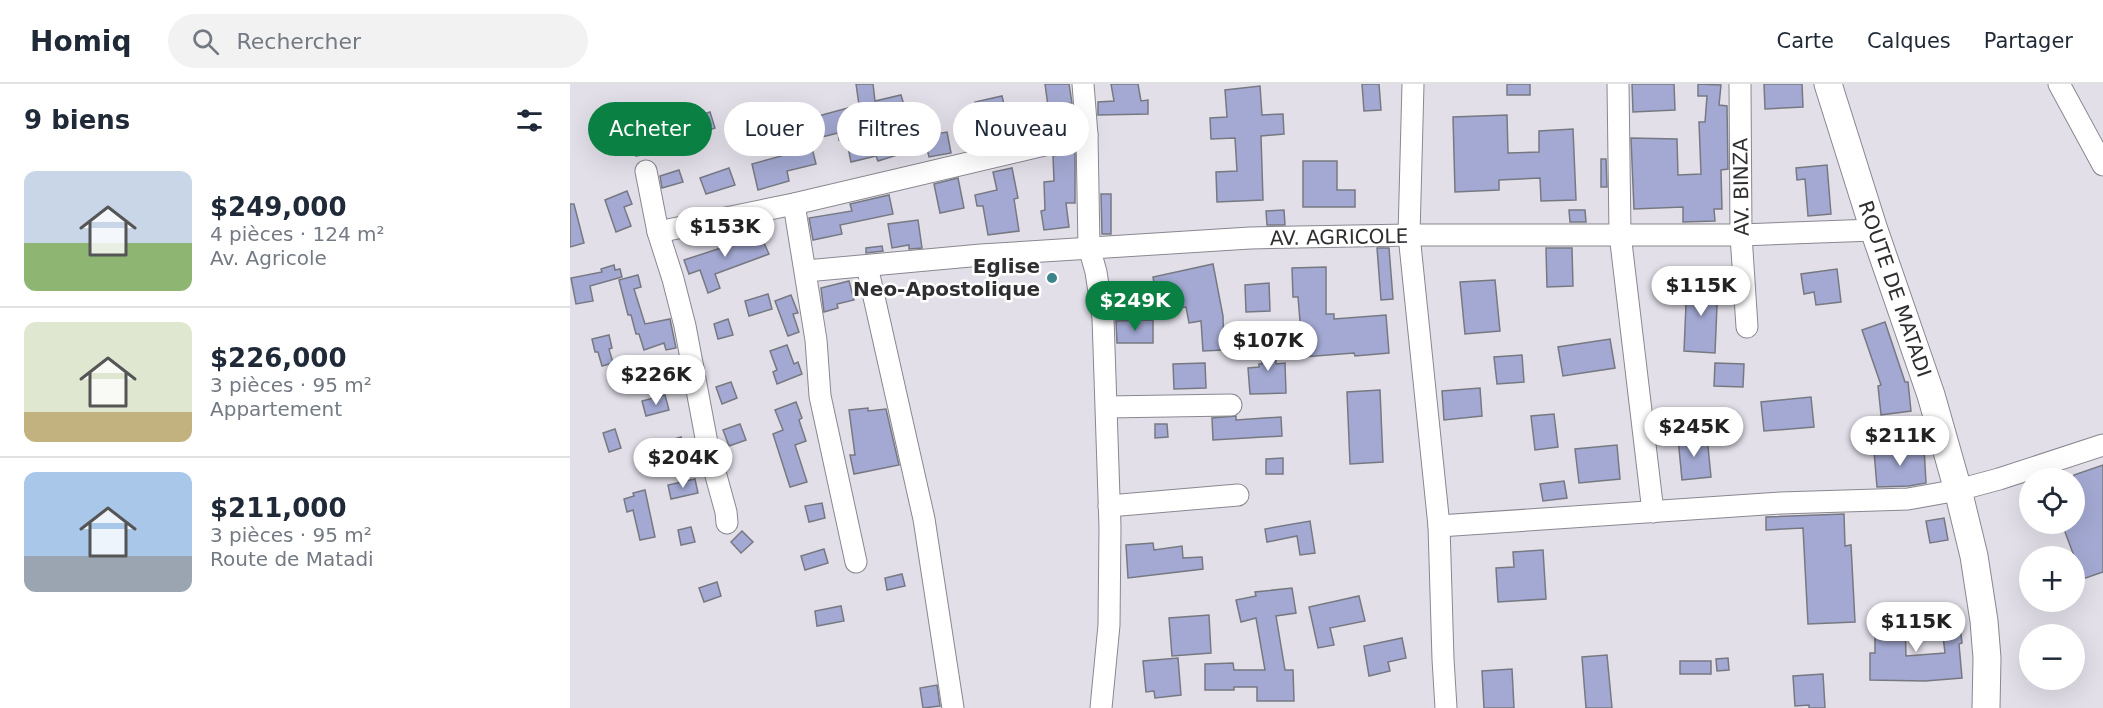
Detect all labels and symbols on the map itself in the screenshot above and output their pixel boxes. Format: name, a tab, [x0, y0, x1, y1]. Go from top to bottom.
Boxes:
street label: AV. BINZA	[1728, 137, 1754, 236]
street label: ROUTE DE MATADI	[1854, 198, 1936, 380]
pin: $153K	[683, 207, 767, 258]
street label: AV. AGRICOLE	[1270, 224, 1408, 250]
place label: Eglise Neo-Apostolique	[853, 254, 1040, 301]
pin: $115K	[1659, 266, 1743, 317]
marker: Eglise Neo-Apostolique	[1045, 271, 1059, 285]
pin: $249K	[1093, 281, 1177, 332]
pin: $107K	[1226, 321, 1310, 372]
pin: $226K	[614, 355, 698, 406]
pin: $245K	[1652, 407, 1736, 458]
pin: $211K	[1858, 416, 1942, 467]
pin: $204K	[641, 438, 725, 489]
pin: $115K	[1874, 602, 1958, 653]

